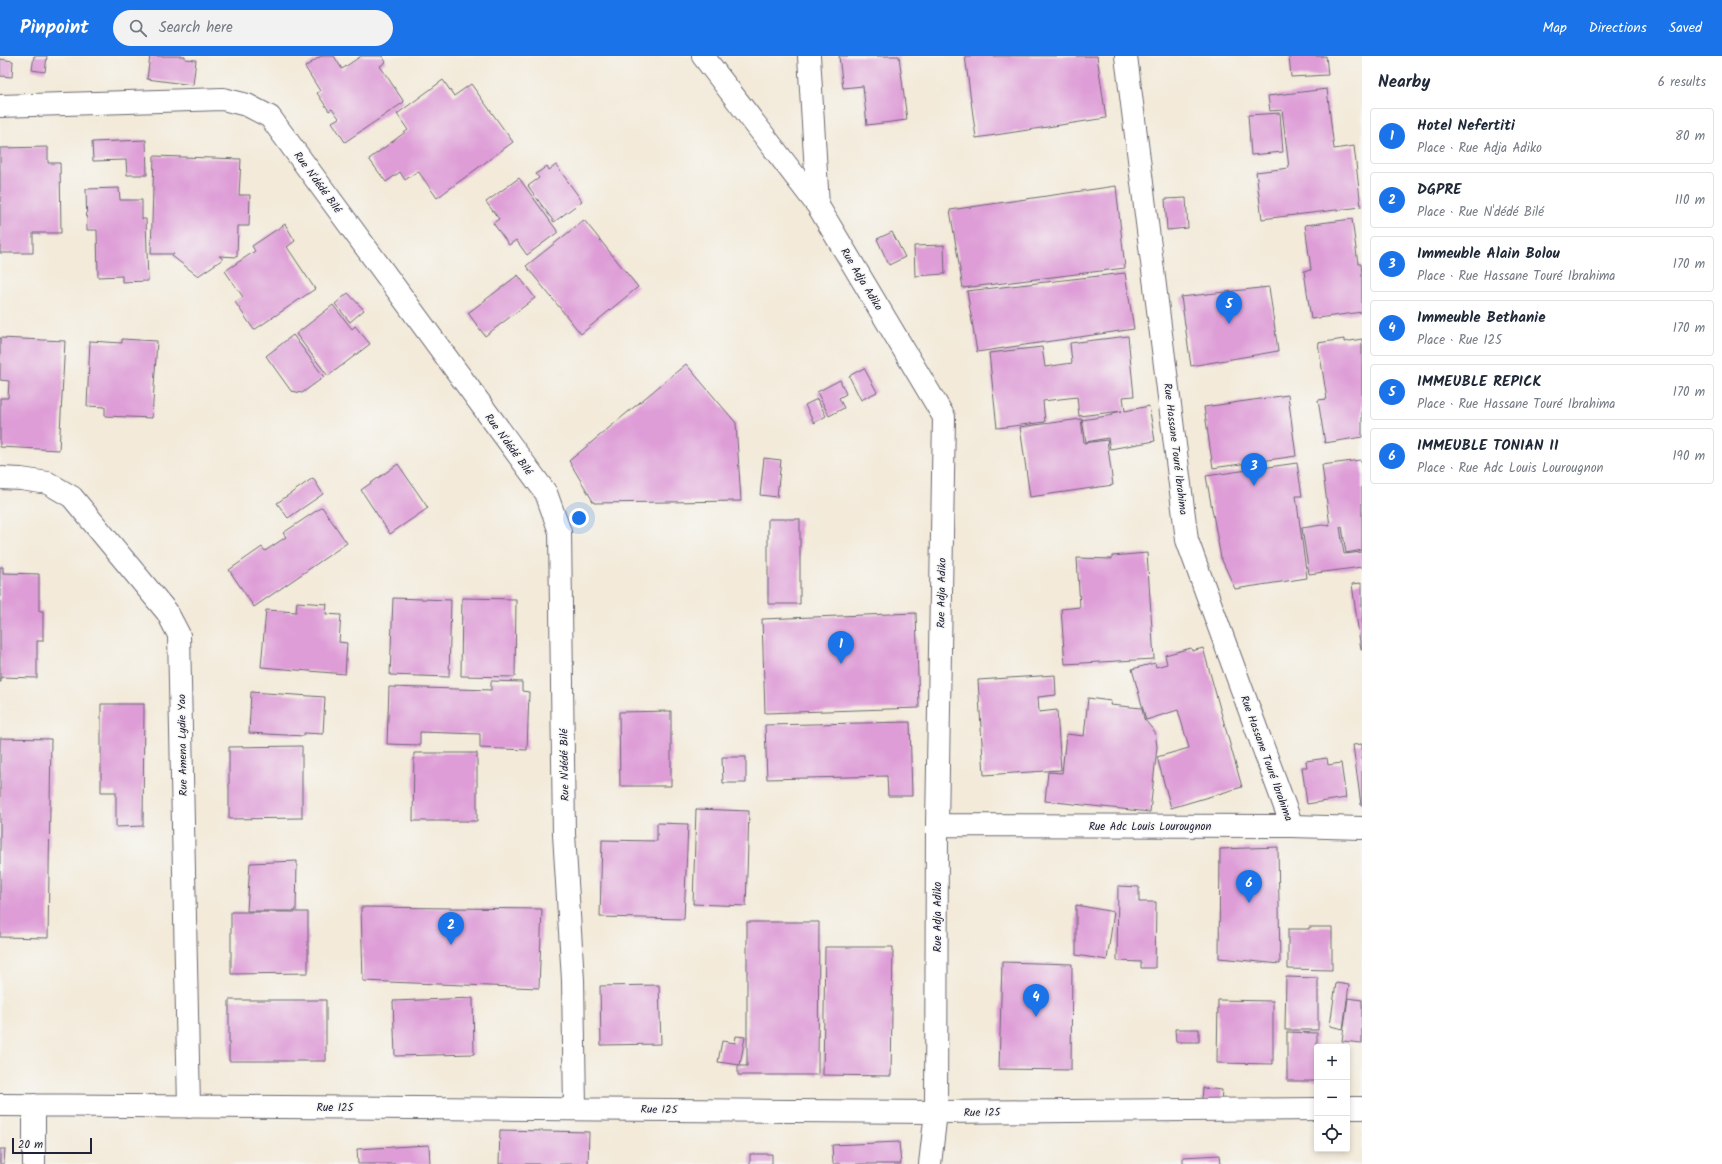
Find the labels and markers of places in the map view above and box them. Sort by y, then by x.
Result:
pin: 5 [1216,291,1242,324]
pin: 3 [1241,453,1267,486]
pin: 1 [828,631,854,664]
pin: 6 [1236,870,1262,903]
pin: 2 [438,912,464,945]
pin: 4 [1023,984,1049,1017]

